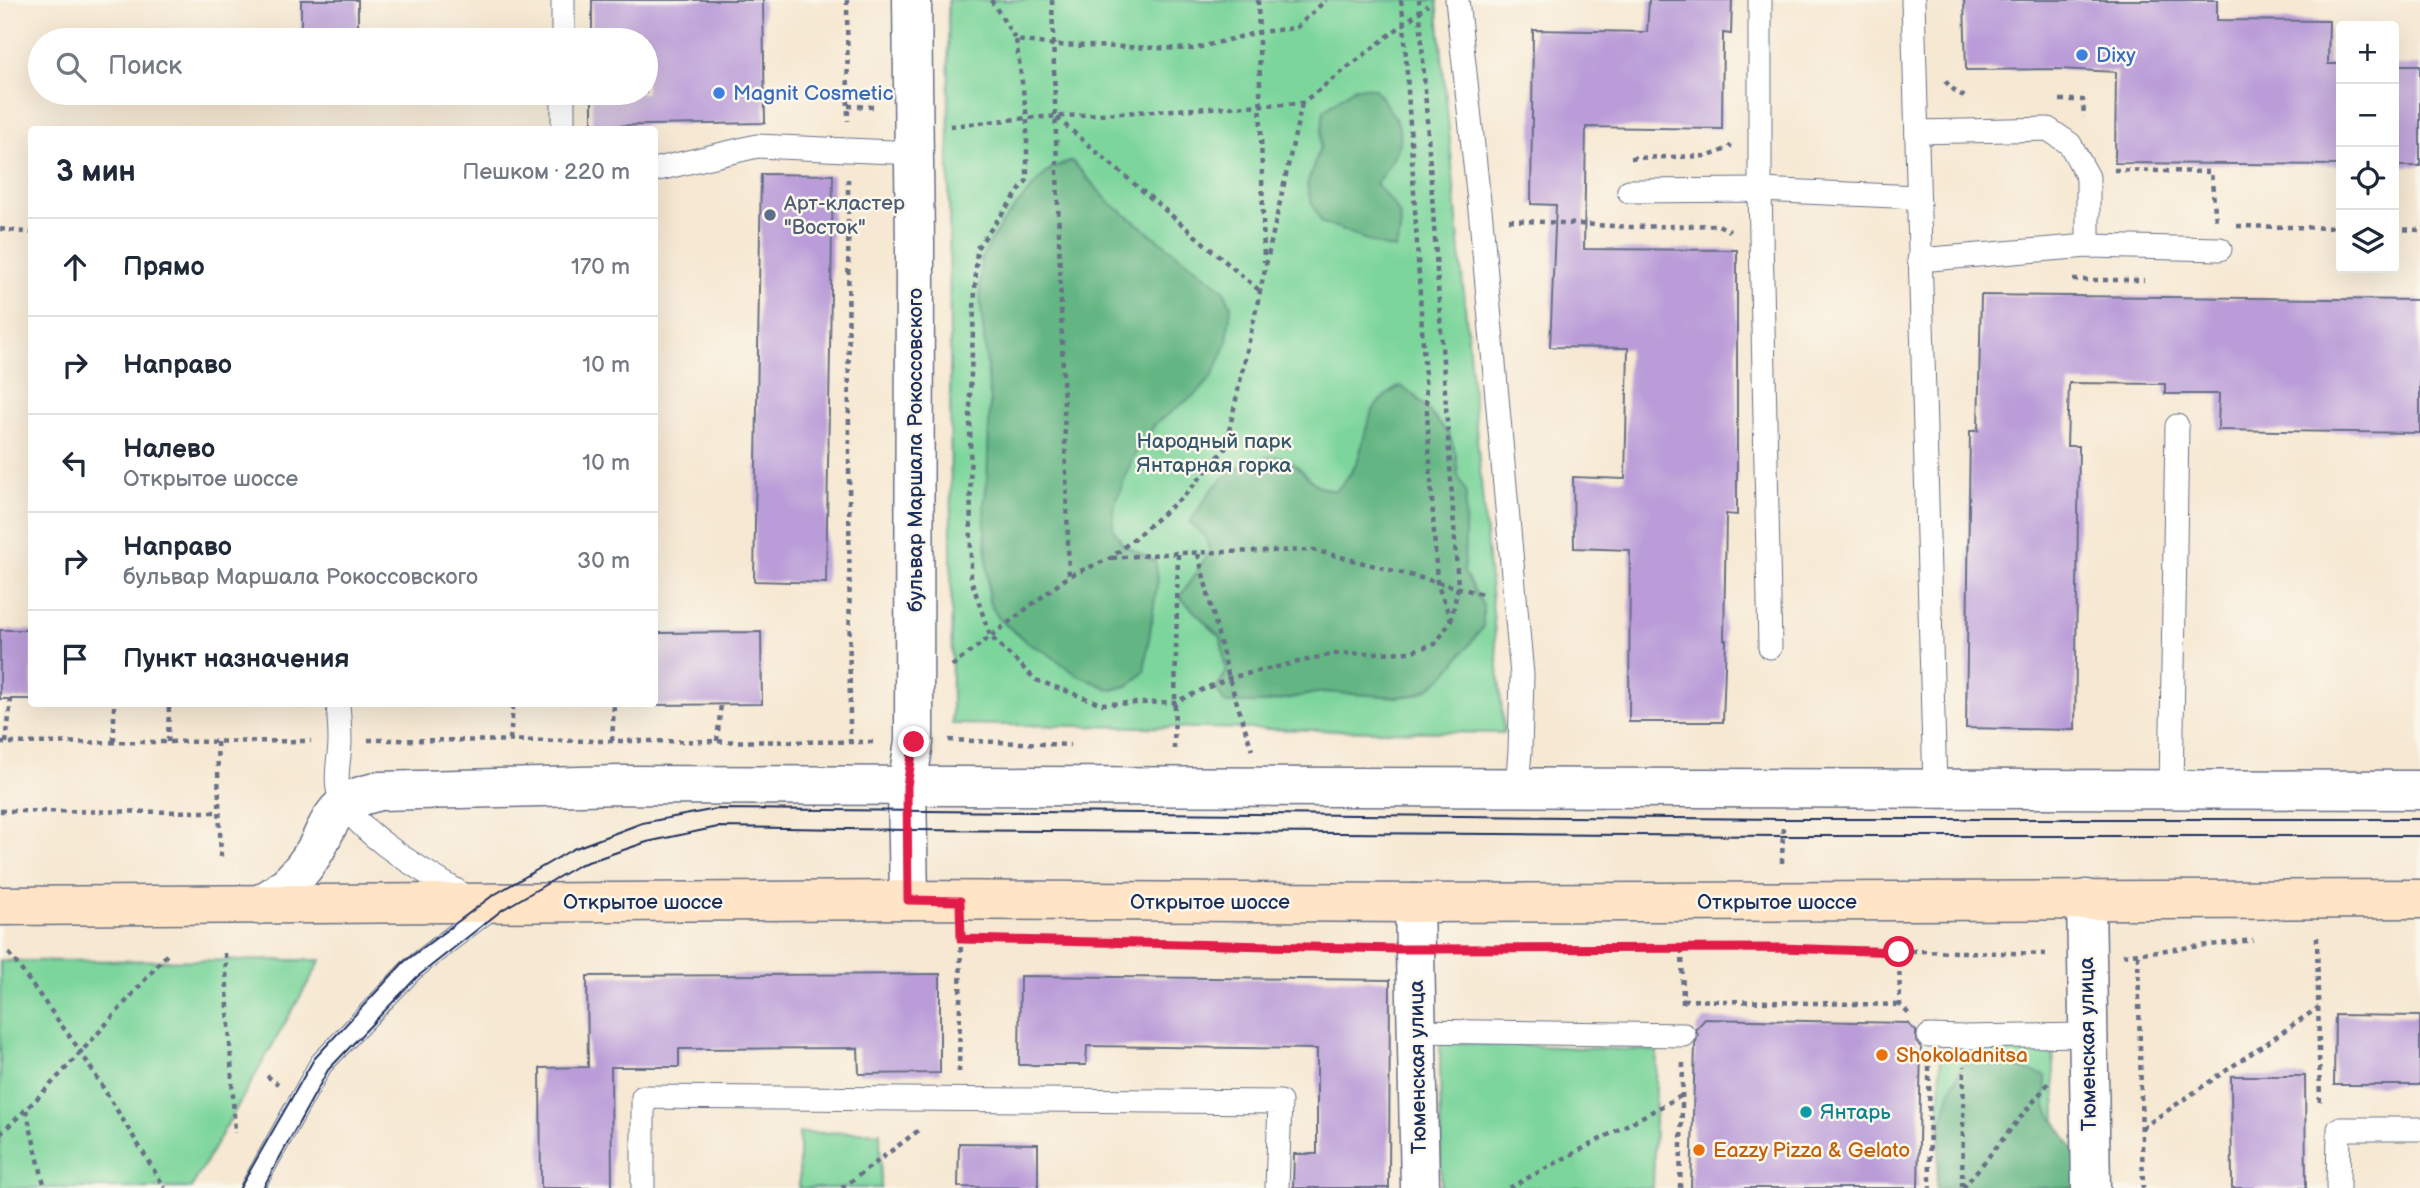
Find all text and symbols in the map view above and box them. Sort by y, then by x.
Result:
map controls [2336,21,2399,273]
button: + [2336,21,2399,84]
search box [28,28,658,105]
place label: Dixy [2096,43,2136,68]
marker: Dixy [2074,47,2090,63]
icon: search [52,48,90,86]
text: Поиск [108,51,182,82]
place label: Magnit Cosmetic [733,81,894,106]
button: − [2336,84,2399,147]
marker: Magnit Cosmetic [711,85,727,101]
button: locate [2336,147,2399,210]
text: 3 мин [56,154,136,190]
text: Пешком · 220 m [462,158,630,186]
place label: Арт-кластер "Восток" [783,191,905,240]
marker: Арт-кластер "Восток" [762,207,778,223]
button: layers [2336,210,2399,273]
icon: ahead [56,248,94,286]
text: Прямо [123,252,205,283]
text: 170 m [571,253,630,281]
street label: бульвар Маршала Рокоссовского [903,288,928,612]
icon: right [56,346,94,384]
text: Направо [123,350,232,381]
text: 10 m [582,351,630,379]
park label: Народный парк Янтарная горка [1136,429,1292,478]
text: Налево [123,434,215,465]
icon: left [56,444,94,482]
text: 10 m [582,449,630,477]
text: Открытое шоссе [123,465,298,493]
text: Направо [123,532,232,563]
icon: right [56,542,94,580]
text: 30 m [577,547,630,575]
text: бульвар Маршала Рокоссовского [123,563,478,591]
icon: arrive [56,640,94,678]
text: Пункт назначения [123,644,349,675]
route end [898,726,929,757]
street label: Открытое шоссе [563,890,723,915]
street label: Открытое шоссе [1130,890,1290,915]
street label: Открытое шоссе [1697,890,1857,915]
route start [1883,936,1914,967]
street label: Тюменская улица [2074,956,2102,1131]
street label: Тюменская улица [1404,979,1432,1154]
place label: Shokoladnitsa [1896,1043,2028,1068]
marker: Shokoladnitsa [1874,1047,1890,1063]
place label: Янтарь [1820,1100,1891,1125]
marker: Янтарь [1798,1104,1814,1120]
place label: Eazzy Pizza & Gelato [1713,1138,1910,1163]
marker: Eazzy Pizza & Gelato [1691,1142,1707,1158]

